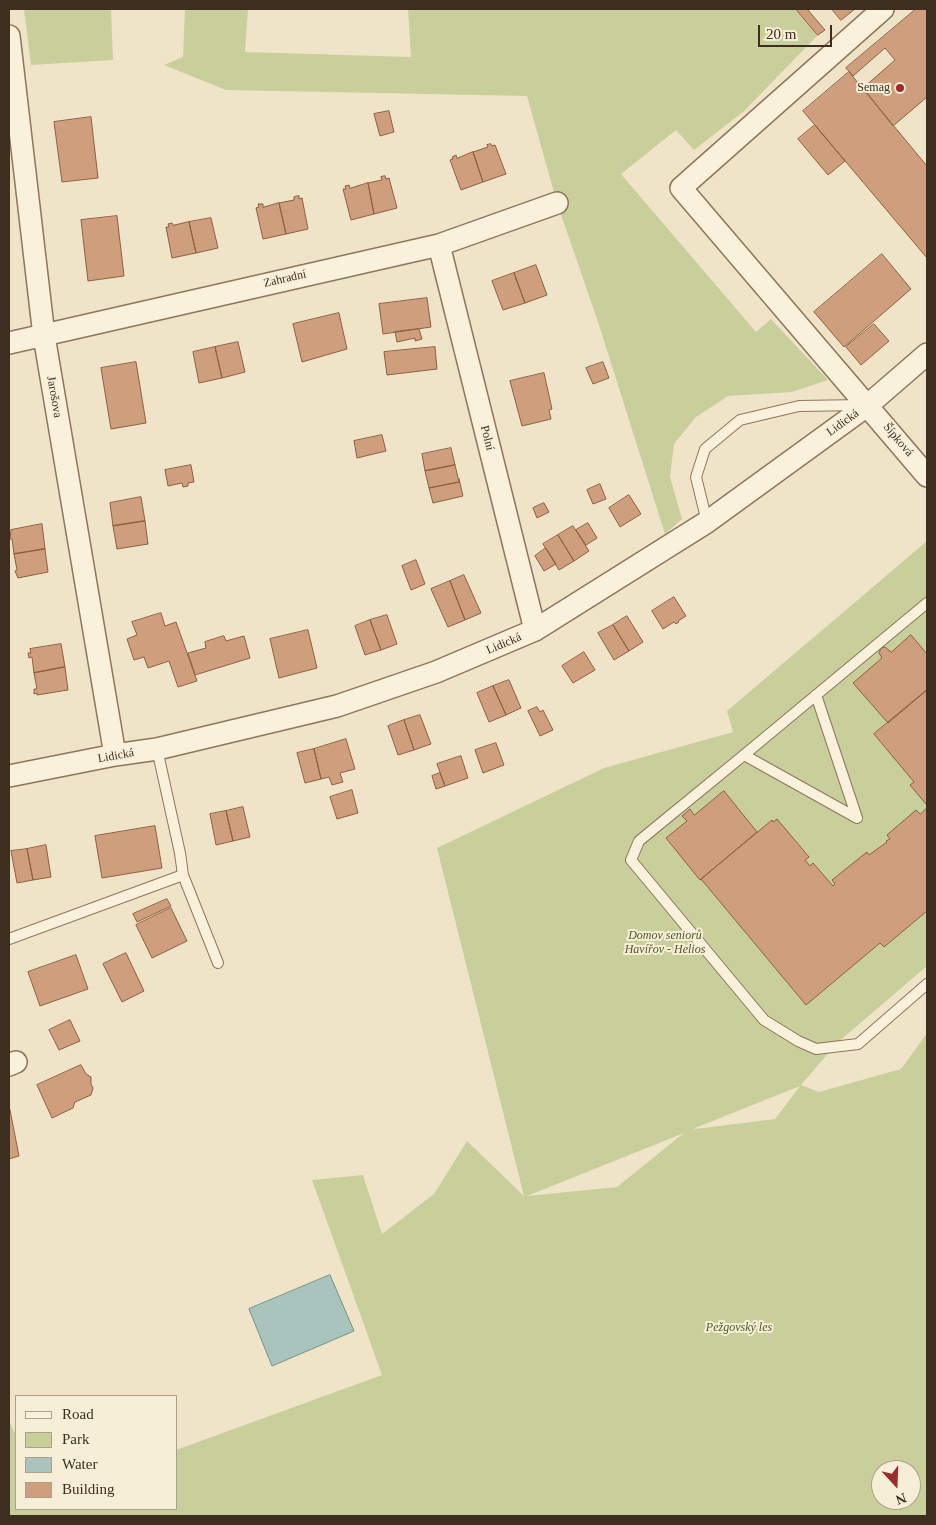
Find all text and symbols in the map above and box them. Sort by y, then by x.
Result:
scale bar [761,15,835,47]
text: 20 m [766,26,796,42]
place label: Semag [857,81,890,95]
marker: Semag [894,82,906,94]
street label: Zahradní [262,267,308,291]
street label: Jarošova [43,375,65,419]
street label: Lidická [824,406,862,440]
street label: Šípková [880,420,916,460]
street label: Polní [477,424,497,452]
street label: Lidická [484,630,524,658]
street label: Lidická [97,746,135,766]
park label: Domov seniorů Havířov - Helios [625,929,705,957]
park label: Pežgovský les [706,1321,772,1335]
legend [15,1395,178,1510]
text: Road [62,1406,94,1422]
text: Park [62,1431,90,1447]
text: Water [62,1456,97,1472]
north arrow [871,1460,921,1510]
text: Building [62,1481,115,1497]
text: N [894,1490,908,1507]

